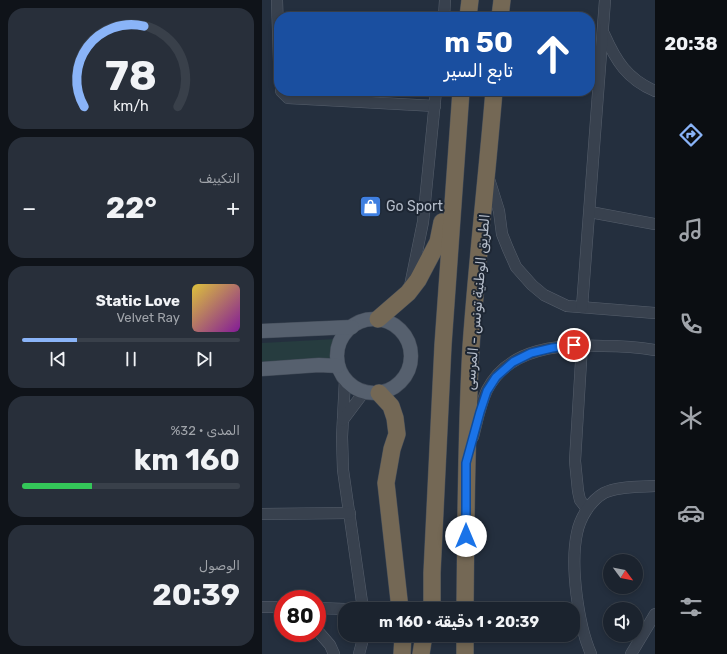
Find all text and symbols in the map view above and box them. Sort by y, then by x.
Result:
text: 50 m [444,26,513,59]
icon: ahead [527,28,579,80]
text: 20:38 [664,33,718,55]
text: 78 [105,50,157,99]
text: تابع السير [444,60,513,82]
text: km/h [113,97,149,114]
icon: directions [677,121,705,149]
text: التكييف [199,171,240,186]
text: 22° [106,190,157,226]
shop icon: Go Sport [357,193,383,219]
text: − [22,195,36,222]
text: + [226,195,240,222]
place label: Go Sport [386,198,443,215]
street label: الطريق الوطنية تونس - المرسى [461,213,494,391]
icon: music [677,216,705,244]
text: Static Love [96,292,180,310]
text: Velvet Ray [117,310,180,325]
icon: phone [677,310,705,338]
pin [557,328,591,362]
icon: arrive [563,334,585,356]
icon: previous [47,348,69,370]
icon: pause [120,348,142,370]
icon: next [193,348,215,370]
icon: climate [677,404,705,432]
text: المدى · 32% [170,423,240,438]
text: 160 km [134,442,240,478]
icon: car [677,499,705,527]
position arrow [445,515,487,557]
north arrow [603,554,643,594]
map controls [603,554,643,642]
text: الوصول [199,558,240,573]
text: 20:39 [152,577,240,613]
speed limit sign: 80 [274,590,326,642]
icon: filters [677,593,705,621]
button: sound [603,602,643,642]
text: 20:39 · 1 دقيقة · 160 m [379,613,539,631]

